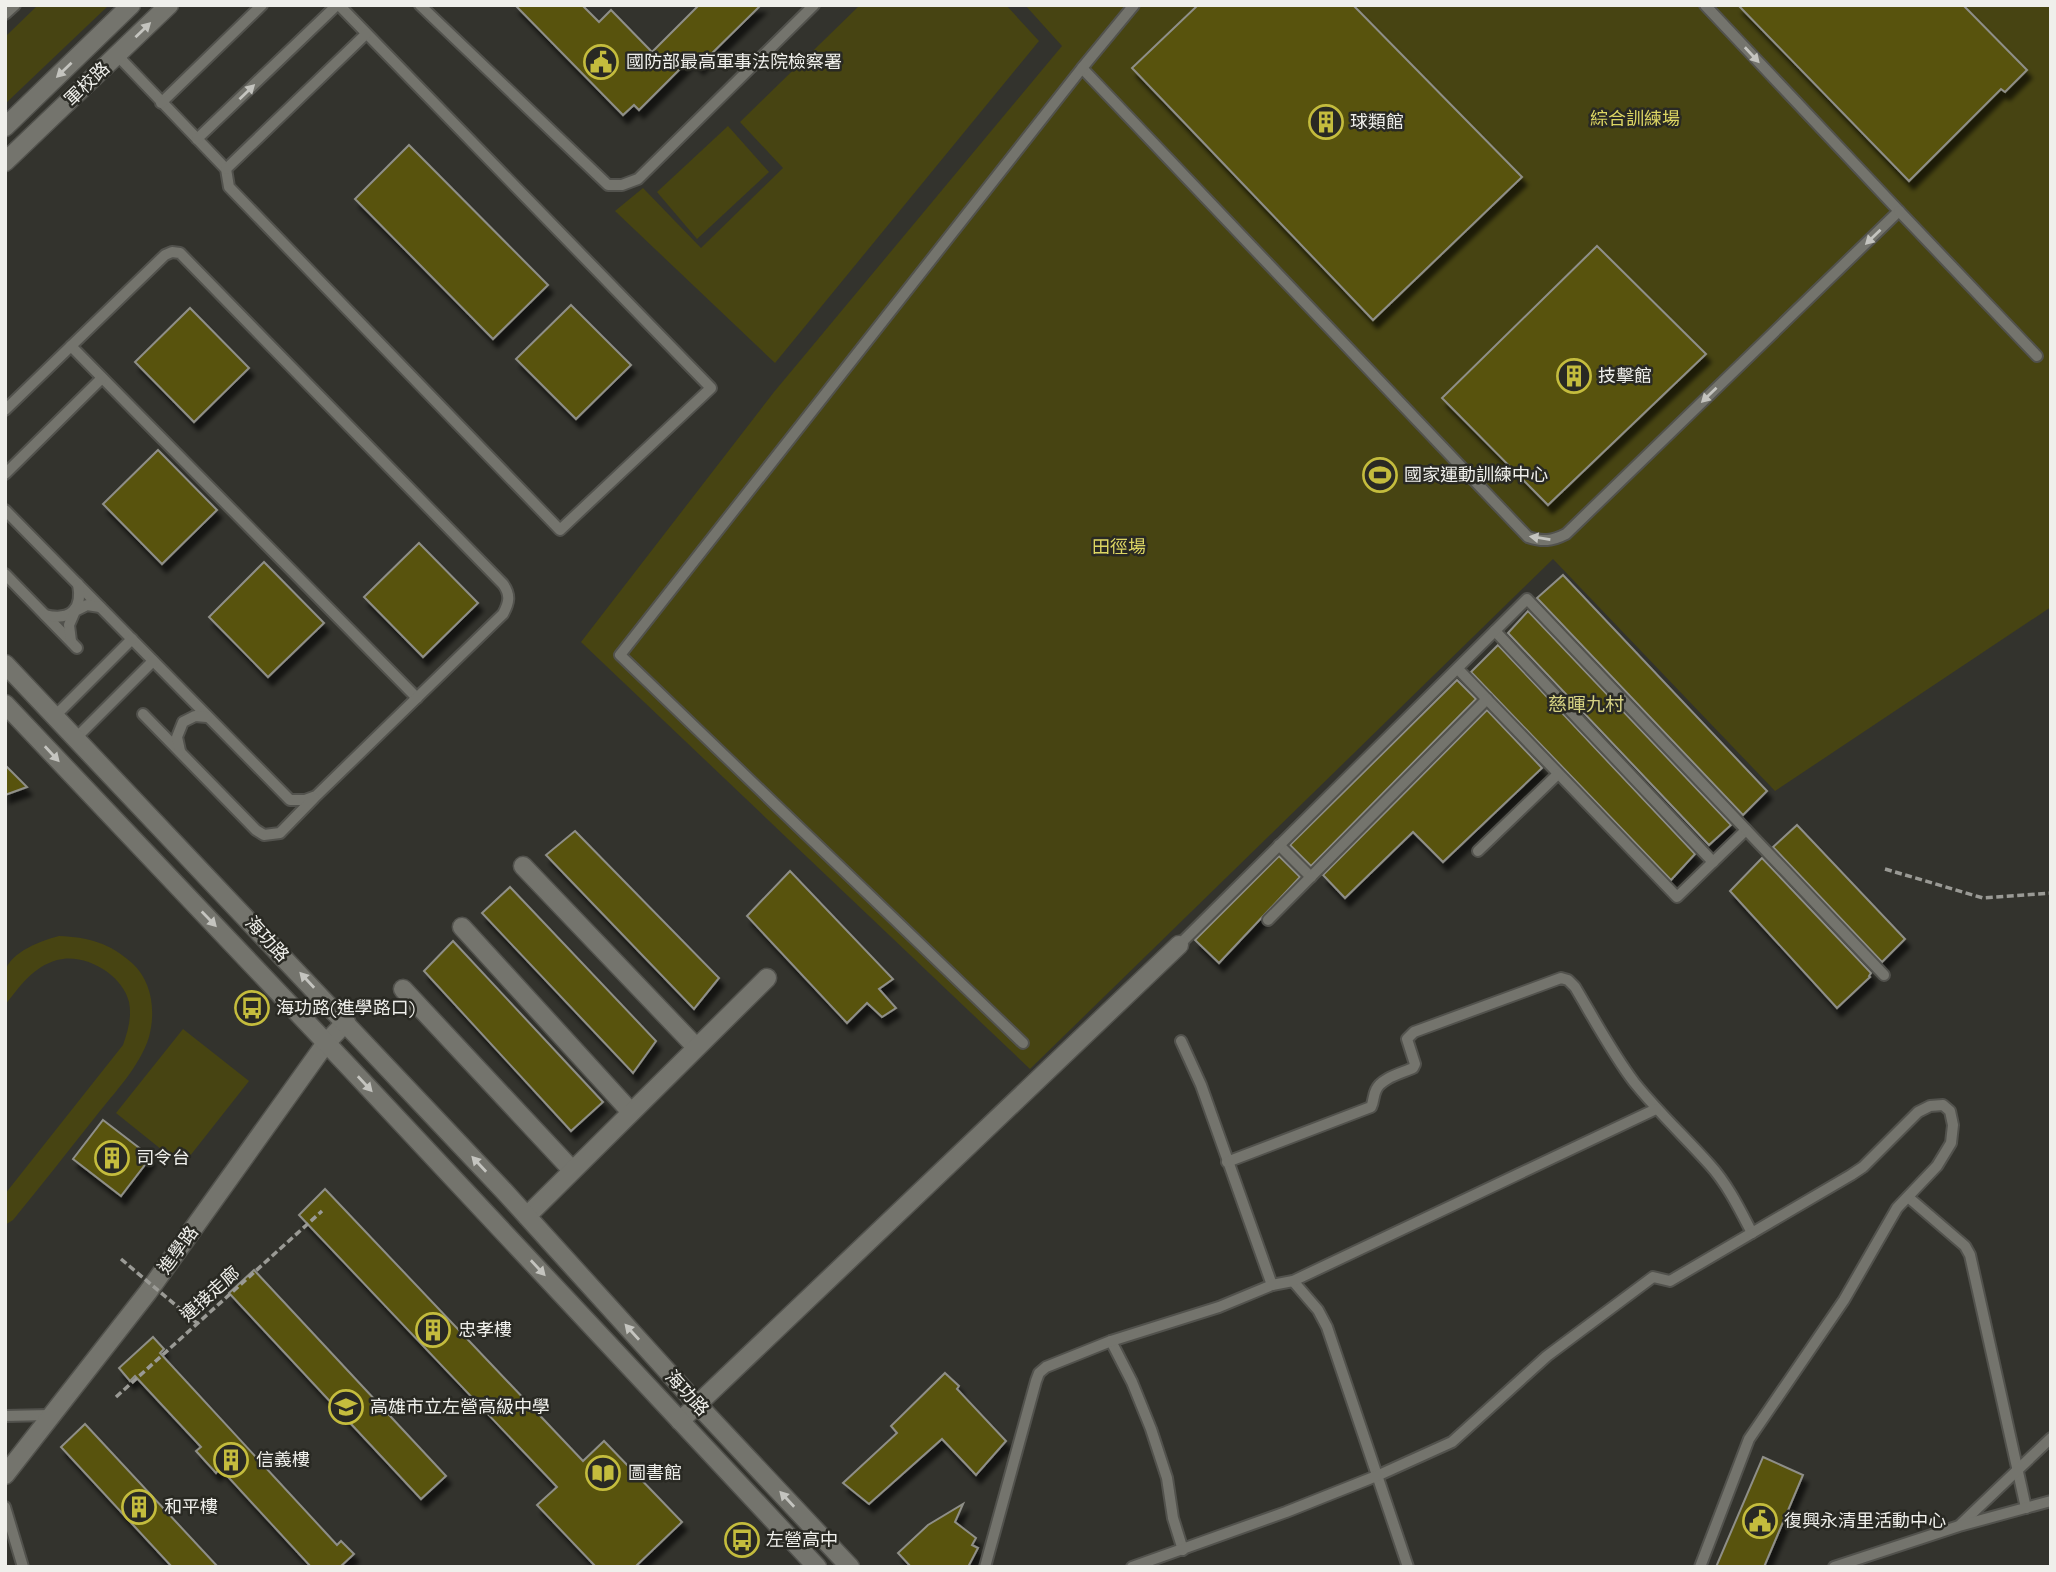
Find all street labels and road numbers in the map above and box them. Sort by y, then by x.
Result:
street label: 軍校路 [59,57,114,111]
street label: 海功路 [241,911,294,966]
street label: 進學路 [152,1221,203,1278]
street label: 連接走廊 [175,1261,244,1326]
street label: 海功路 [661,1365,714,1420]

